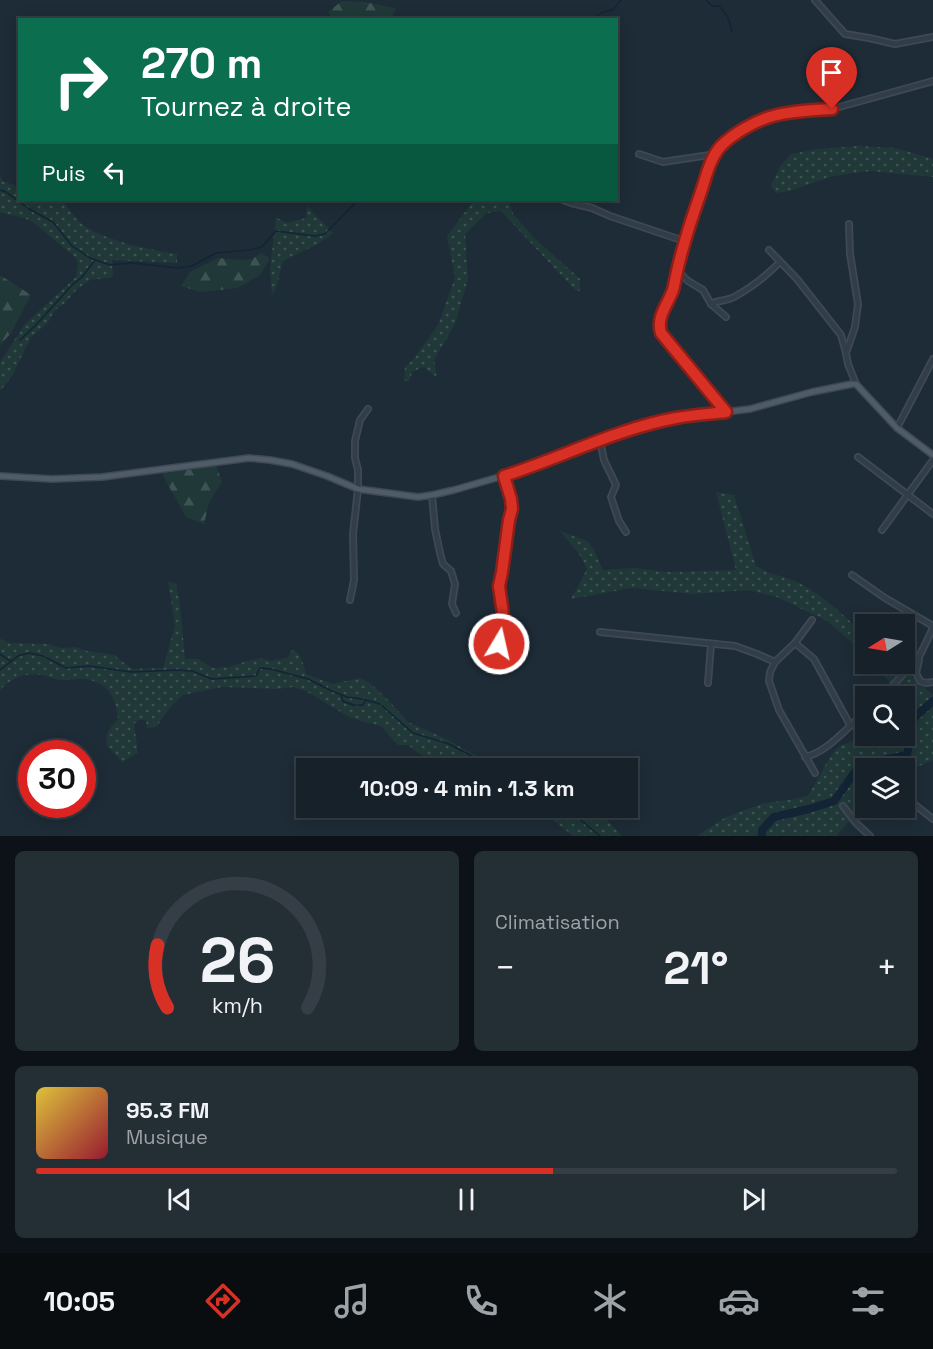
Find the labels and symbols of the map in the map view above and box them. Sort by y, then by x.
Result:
pin [806,47,857,109]
position arrow [467,612,531,676]
north arrow [855,614,915,674]
speed limit sign: 30 [18,740,96,818]

